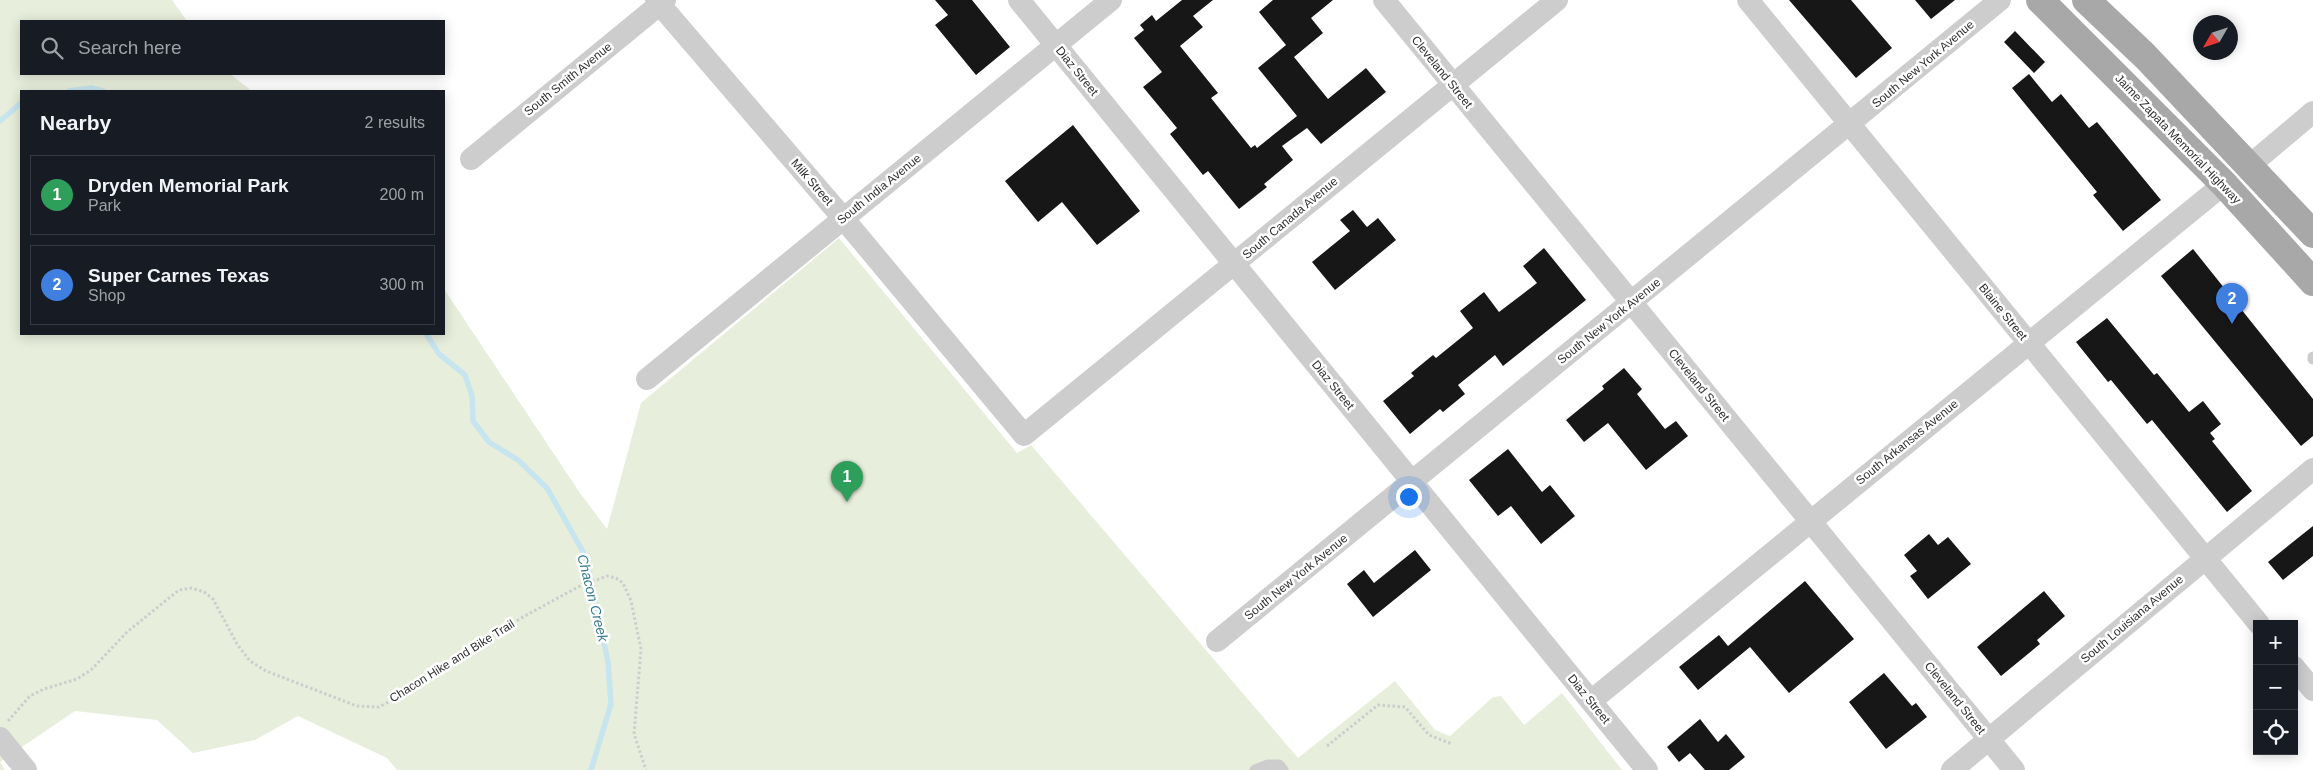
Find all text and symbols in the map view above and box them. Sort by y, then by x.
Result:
north arrow [2193,15,2238,60]
street label: South New York Avenue [1869,17,1977,111]
search box [20,20,445,75]
street label: Cleveland Street [1409,33,1476,111]
icon: search [38,34,66,62]
text: Search here [78,37,182,58]
street label: South Smith Avenue [521,39,615,119]
street label: Diaz Street [1053,44,1102,99]
street label: Jaime Zapata Memorial Highway [2112,71,2244,207]
text: Nearby [40,111,111,134]
text: 2 results [365,114,425,131]
street label: South India Avenue [834,151,924,227]
street label: Milk Street [788,156,836,208]
street label: South Canada Avenue [1240,174,1341,262]
text: Dryden Memorial Park [88,175,289,196]
text: 1 [53,186,61,203]
text: 200 m [380,186,424,203]
text: Park [88,197,121,214]
text: Super Carnes Texas [88,265,269,286]
street label: South New York Avenue [1555,275,1664,367]
text: 2 [53,276,61,293]
text: 300 m [380,276,424,293]
street label: Blaine Street [1976,281,2030,344]
pin: 2 [2216,283,2248,324]
text: Shop [88,287,125,304]
street label: Cleveland Street [1666,346,1733,424]
street label: Diaz Street [1309,358,1358,413]
street label: South Arkansas Avenue [1853,396,1961,487]
pin: 1 [831,461,863,502]
your location [1396,484,1422,510]
street label: South New York Avenue [1242,531,1351,623]
water label: Chacon Creek [574,553,612,644]
street label: South Louisiana Avenue [2078,572,2186,666]
street label: Chacon Hike and Bike Trail [387,617,517,705]
map controls [2253,620,2298,755]
button: + [2253,620,2298,665]
street label: Cleveland Street [1922,659,1989,737]
button: − [2253,665,2298,710]
street label: Diaz Street [1565,672,1614,727]
button: locate [2253,710,2298,755]

